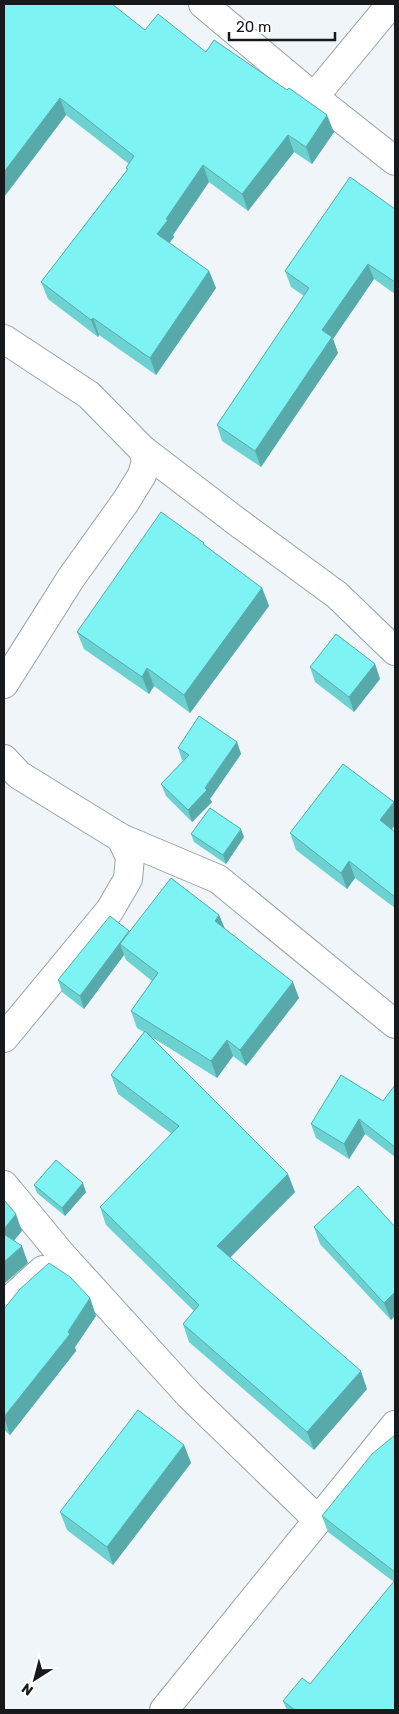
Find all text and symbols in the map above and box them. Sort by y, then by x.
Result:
scale bar [229,10,335,42]
text: 20 m [236,18,271,36]
north arrow [10,1654,60,1704]
text: N [19,1679,37,1699]

